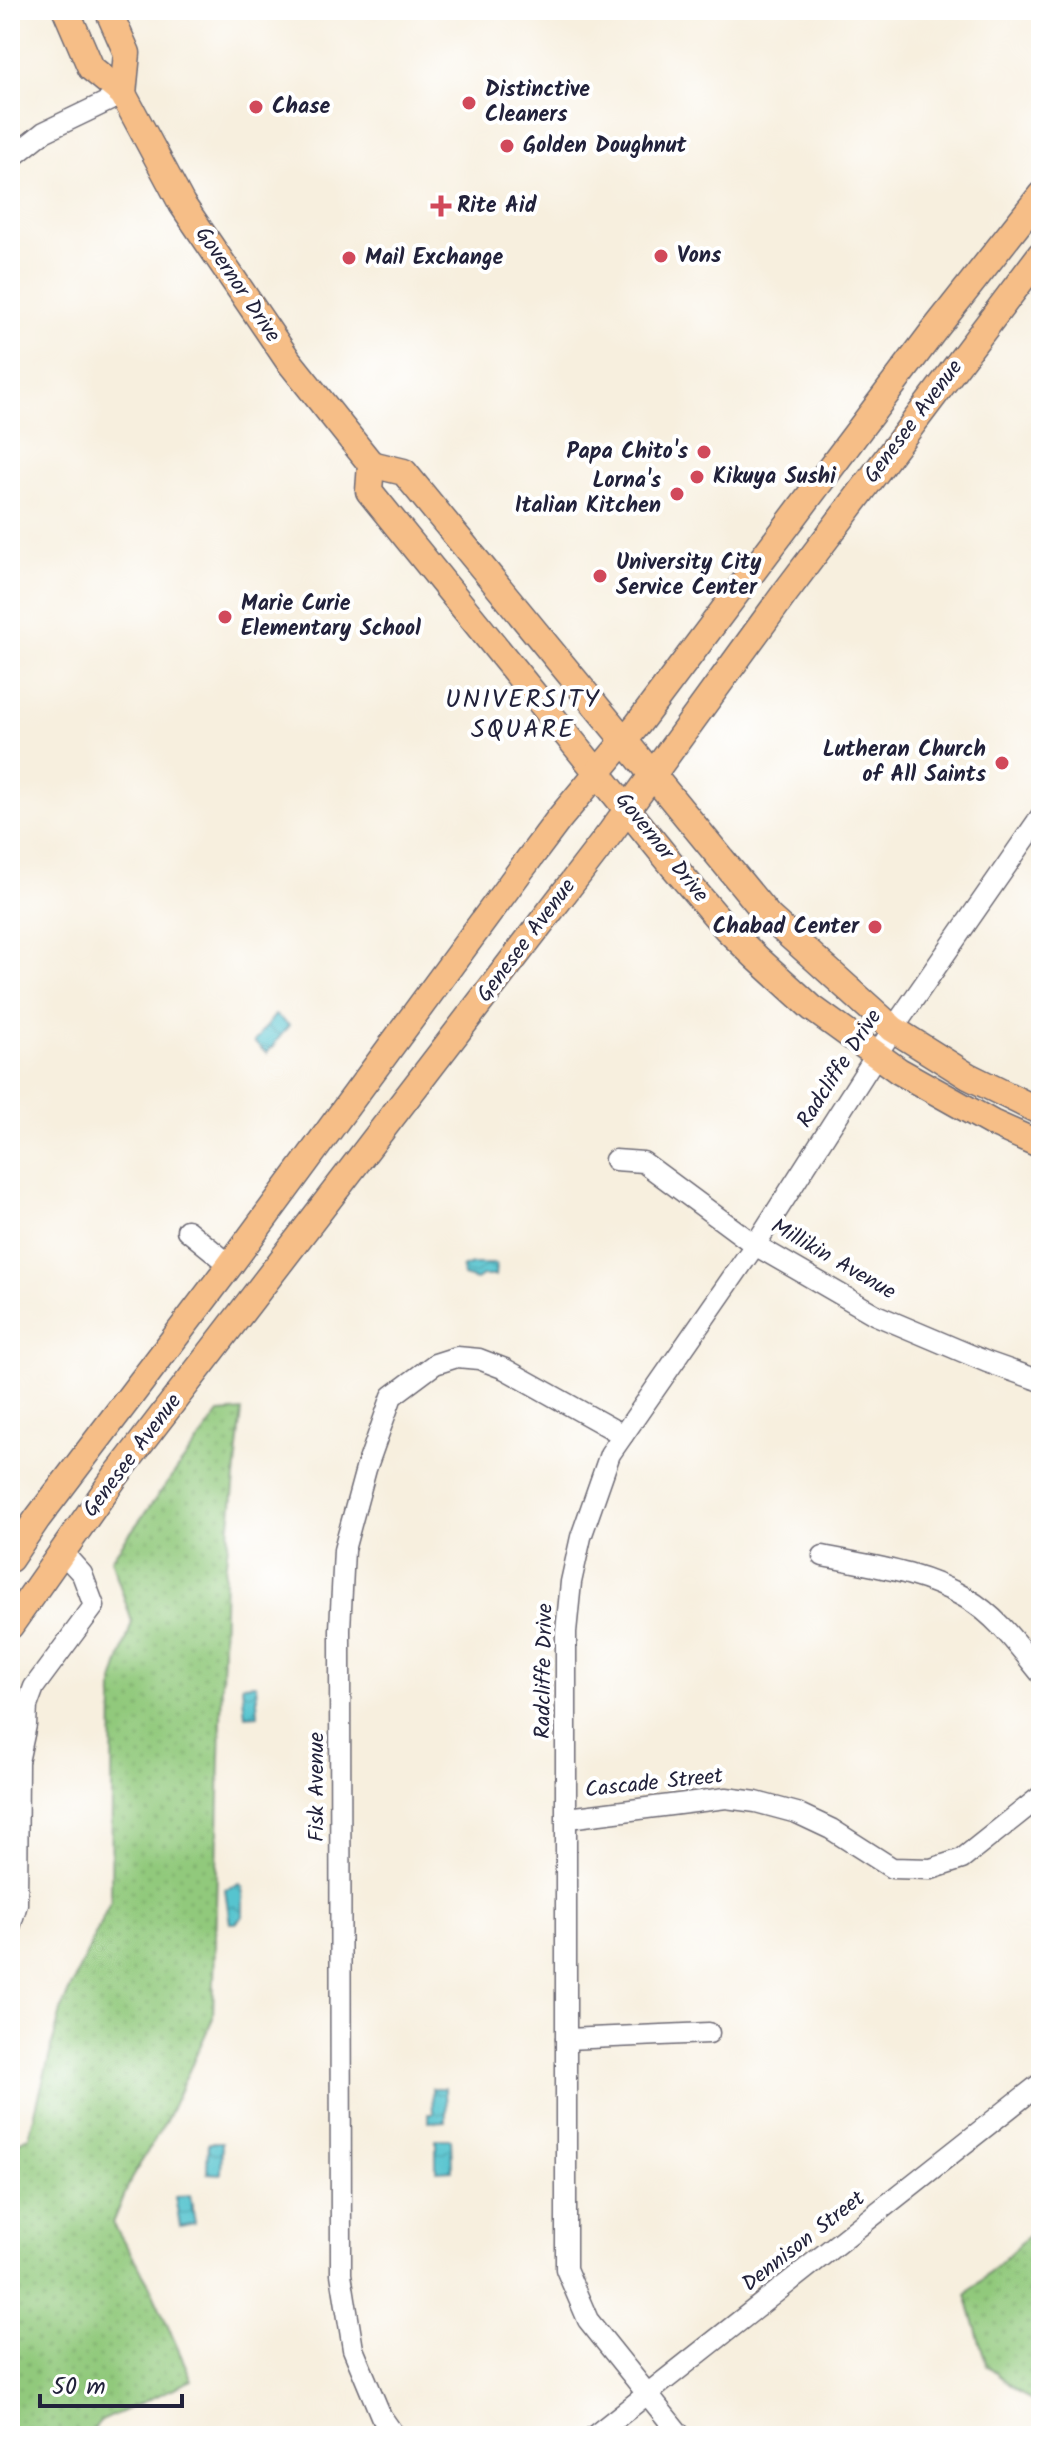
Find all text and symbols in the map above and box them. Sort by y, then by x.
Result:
place label: Distinctive Cleaners [485,73,590,133]
place label: Chase [272,90,330,125]
marker: Distinctive Cleaners [460,94,478,112]
marker: Chase [247,98,265,116]
place label: Golden Doughnut [523,129,687,164]
marker: Golden Doughnut [498,137,516,155]
place label: Rite Aid [457,189,538,224]
marker: Rite Aid [432,197,450,215]
street label: Governor Drive [185,220,289,350]
place label: Vons [677,239,722,274]
place label: Mail Exchange [365,241,504,276]
marker: Vons [652,247,670,265]
marker: Mail Exchange [340,249,358,267]
street label: Genesee Avenue [856,352,972,492]
place label: Papa Chito's [566,435,689,470]
marker: Papa Chito's [695,443,713,461]
place label: Kikuya Sushi [713,460,837,495]
place label: Lorna's Italian Kitchen [515,464,662,524]
marker: Kikuya Sushi [688,468,706,486]
marker: Lorna's Italian Kitchen [668,485,686,503]
place label: University City Service Center [616,546,762,606]
marker: University City Service Center [591,567,609,585]
place label: Marie Curie Elementary School [241,587,421,647]
marker: Marie Curie Elementary School [216,608,234,626]
district label: UNIVERSITY SQUARE [445,679,601,751]
place label: Lutheran Church of All Saints [823,733,987,793]
marker: Lutheran Church of All Saints [993,754,1011,772]
street label: Governor Drive [605,785,717,911]
street label: Genesee Avenue [469,871,585,1011]
place label: Chabad Center [713,910,860,945]
marker: Chabad Center [866,918,884,936]
street label: Radcliffe Drive [788,1002,892,1135]
street label: Millikin Avenue [764,1210,902,1310]
street label: Genesee Avenue [75,1386,191,1526]
street label: Radcliffe Drive [526,1603,564,1739]
street label: Fisk Avenue [300,1732,335,1842]
street label: Cascade Street [583,1759,725,1809]
street label: Dennison Street [735,2182,874,2301]
scale bar [40,2358,182,2408]
text: 50 m [52,2368,106,2407]

